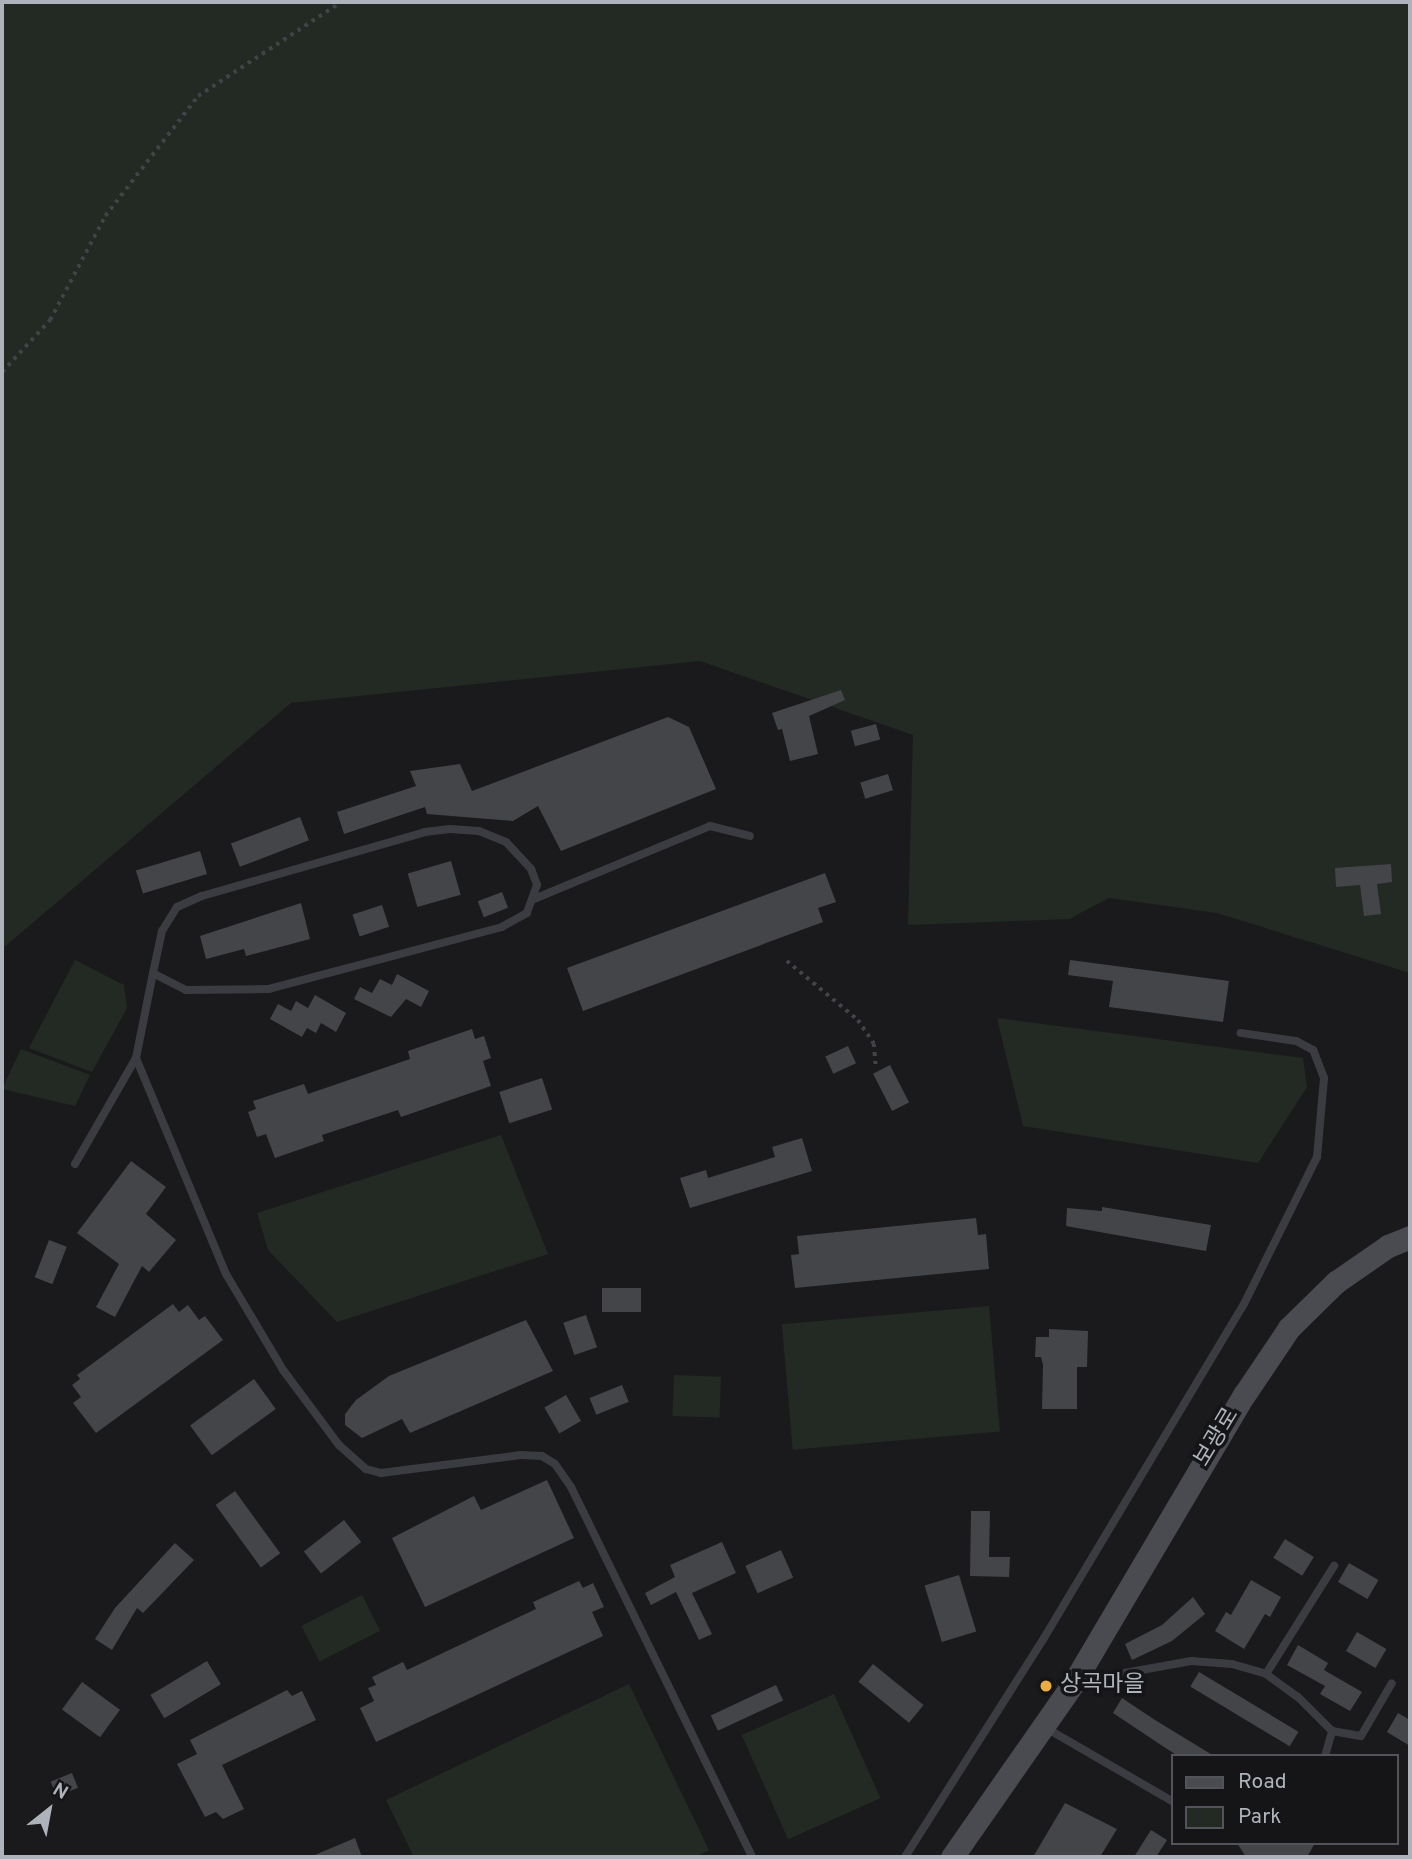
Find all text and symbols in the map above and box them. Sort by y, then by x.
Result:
street label: 보광로 [1190,1404,1246,1472]
place label: 상곡마을 [1060,1672,1145,1700]
marker: 상곡마을 [1038,1678,1054,1694]
legend [1170,1754,1398,1845]
text: Road [1238,1769,1287,1796]
north arrow [14,1775,84,1845]
text: N [48,1778,72,1806]
text: Park [1238,1804,1281,1831]

